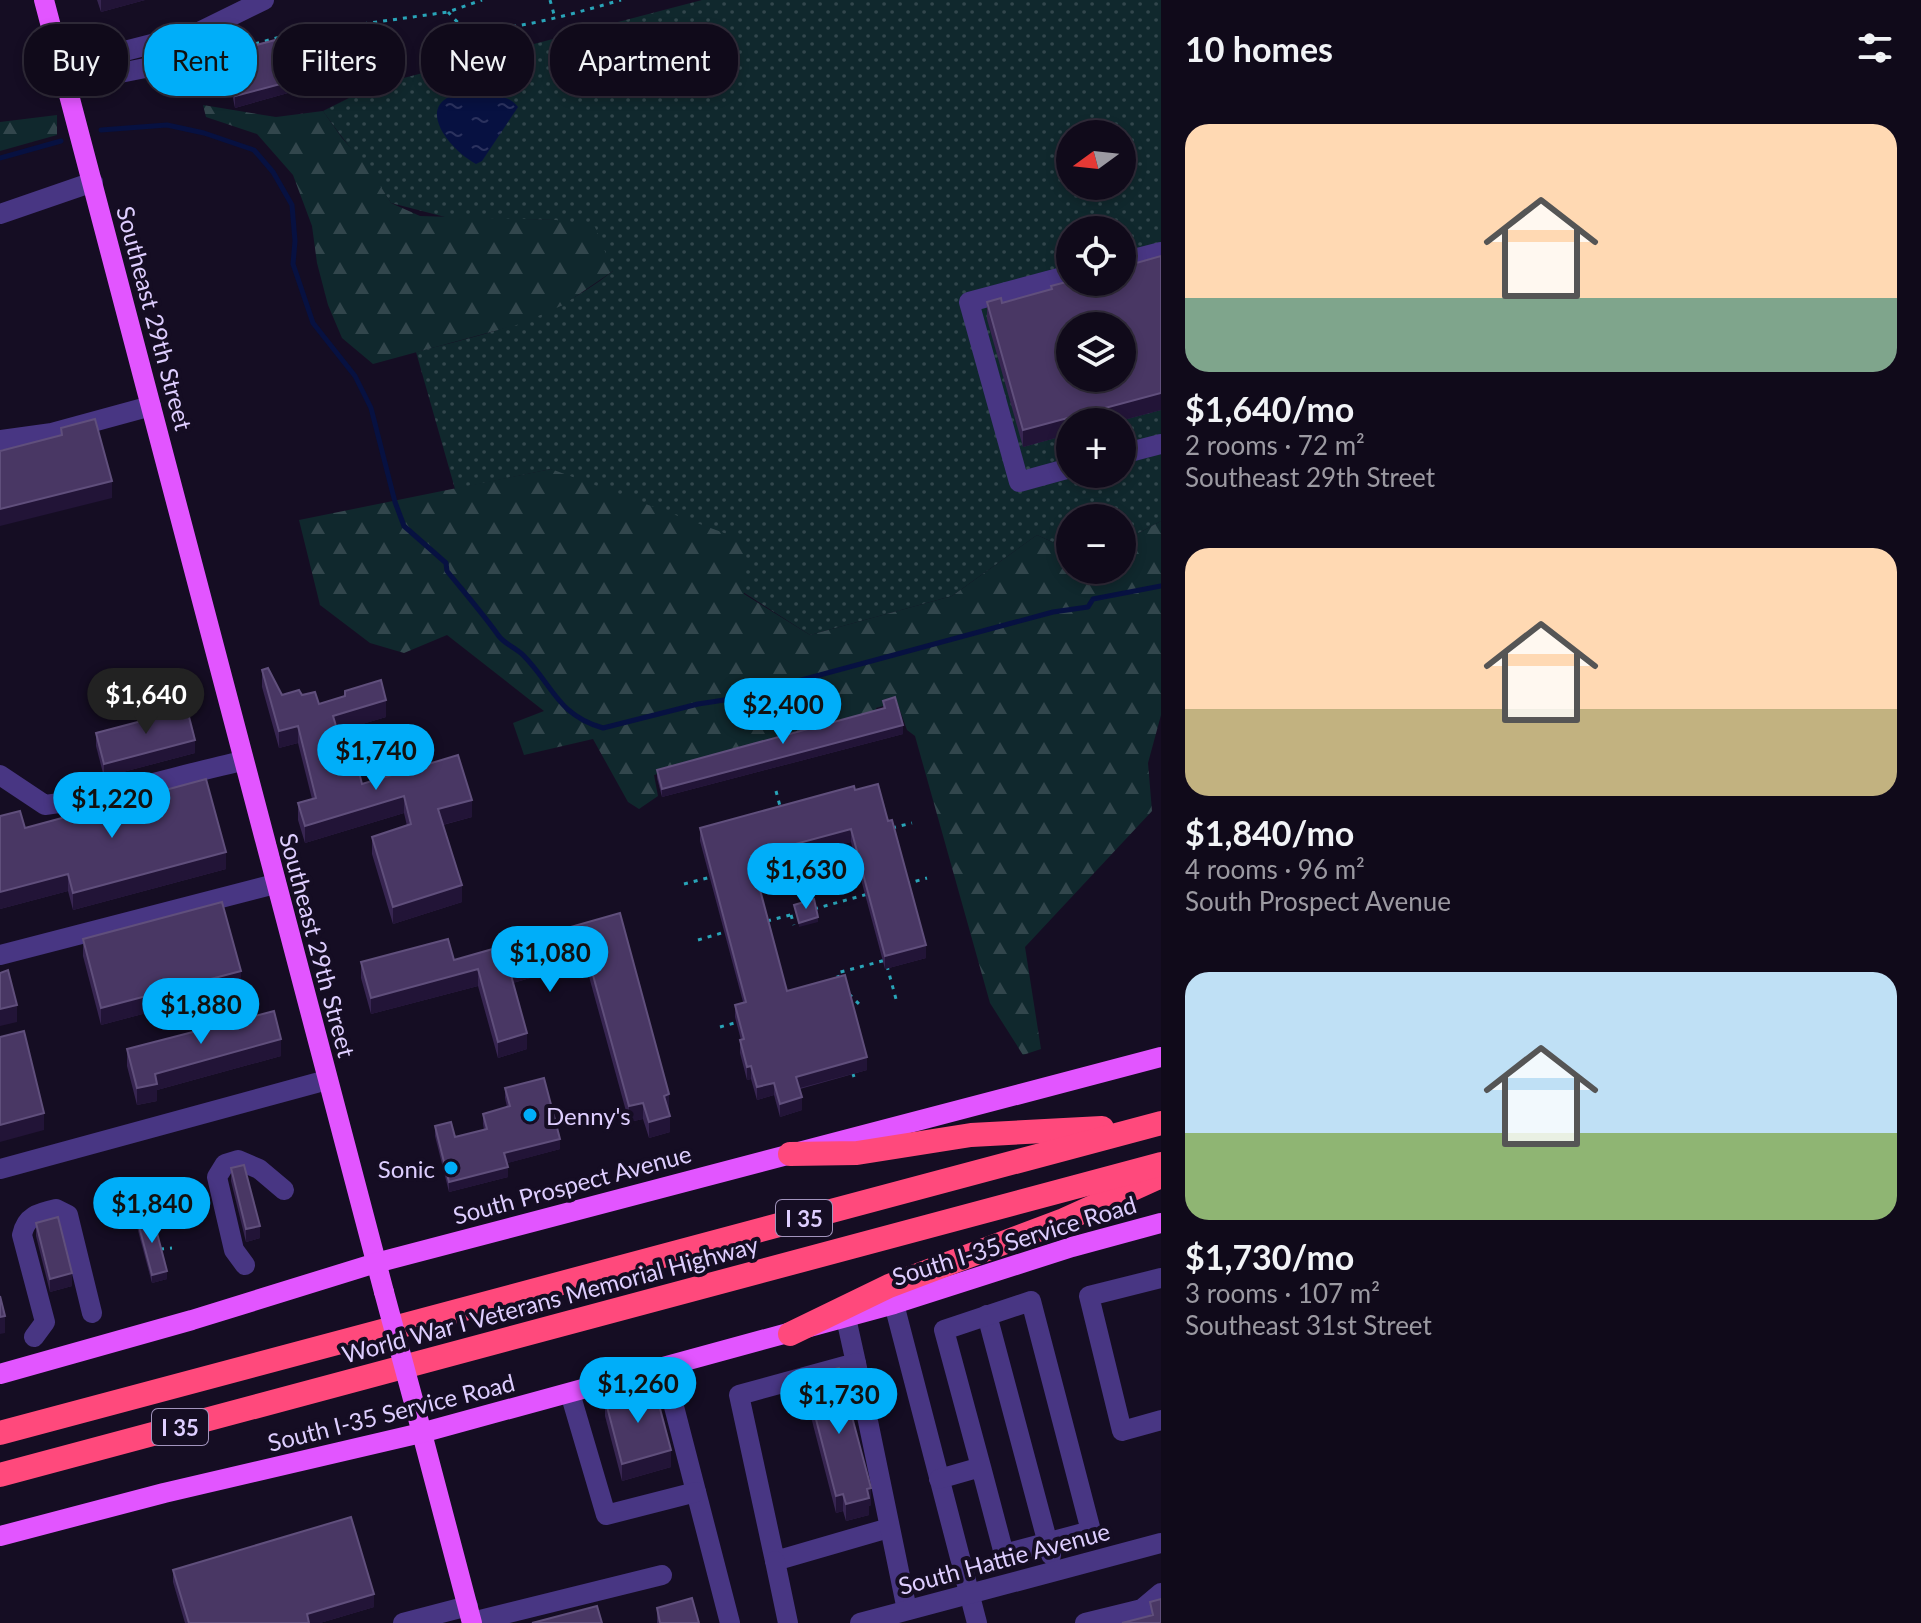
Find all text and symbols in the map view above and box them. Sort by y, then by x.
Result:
chip: Buy [24,24,128,96]
chip: Rent [144,24,257,96]
chip: Filters [273,24,405,96]
chip: New [421,24,534,96]
chip: Apartment [550,24,738,96]
icon: filters [1853,26,1897,70]
text: 10 homes [1185,28,1333,69]
north arrow [1056,120,1136,200]
map controls [1056,120,1136,584]
icon: home [1469,176,1613,320]
street label: Southeast 29th Street [111,203,199,434]
button: locate [1056,216,1136,296]
button: layers [1056,312,1136,392]
text: $1,640/mo [1185,388,1354,429]
button: + [1056,408,1136,488]
text: 2 rooms · 72 m² [1185,429,1365,461]
text: Southeast 29th Street [1185,461,1435,493]
button: − [1056,504,1136,584]
icon: home [1469,600,1613,744]
pin: $1,640 [81,668,211,736]
text: $1,640 [105,678,187,710]
pin: $2,400 [718,678,848,746]
text: $2,400 [742,688,824,720]
pin: $1,740 [311,724,441,792]
text: $1,740 [335,734,417,766]
pin: $1,220 [47,772,177,840]
text: $1,220 [71,782,153,814]
text: $1,840/mo [1185,812,1354,853]
street label: Southeast 29th Street [274,830,362,1061]
pin: $1,630 [741,843,871,911]
text: $1,630 [765,853,847,885]
text: 4 rooms · 96 m² [1185,853,1365,885]
text: South Prospect Avenue [1185,885,1451,917]
pin: $1,080 [485,926,615,994]
text: $1,080 [509,936,591,968]
pin: $1,880 [136,978,266,1046]
text: $1,880 [160,988,242,1020]
icon: home [1469,1024,1613,1168]
place label: Denny's [546,1101,631,1130]
marker: Denny's [521,1106,539,1124]
street label: South Prospect Avenue [450,1138,694,1230]
place label: Sonic [378,1154,435,1183]
marker: Sonic [442,1159,460,1177]
pin: $1,840 [87,1177,217,1245]
text: $1,840 [111,1187,193,1219]
street label: South I-35 Service Road [889,1189,1139,1291]
road number: I 35 [776,1200,832,1236]
street label: World War I Veterans Memorial Highway [339,1229,762,1369]
text: $1,730/mo [1185,1236,1354,1277]
text: 3 rooms · 107 m² [1185,1277,1380,1309]
text: Southeast 31st Street [1185,1309,1432,1341]
pin: $1,260 [573,1357,703,1425]
street label: South I-35 Service Road [265,1367,517,1457]
text: $1,260 [597,1367,679,1399]
pin: $1,730 [774,1368,904,1436]
text: $1,730 [798,1378,880,1410]
road number: I 35 [152,1409,208,1445]
street label: South Hattie Avenue [895,1516,1113,1600]

